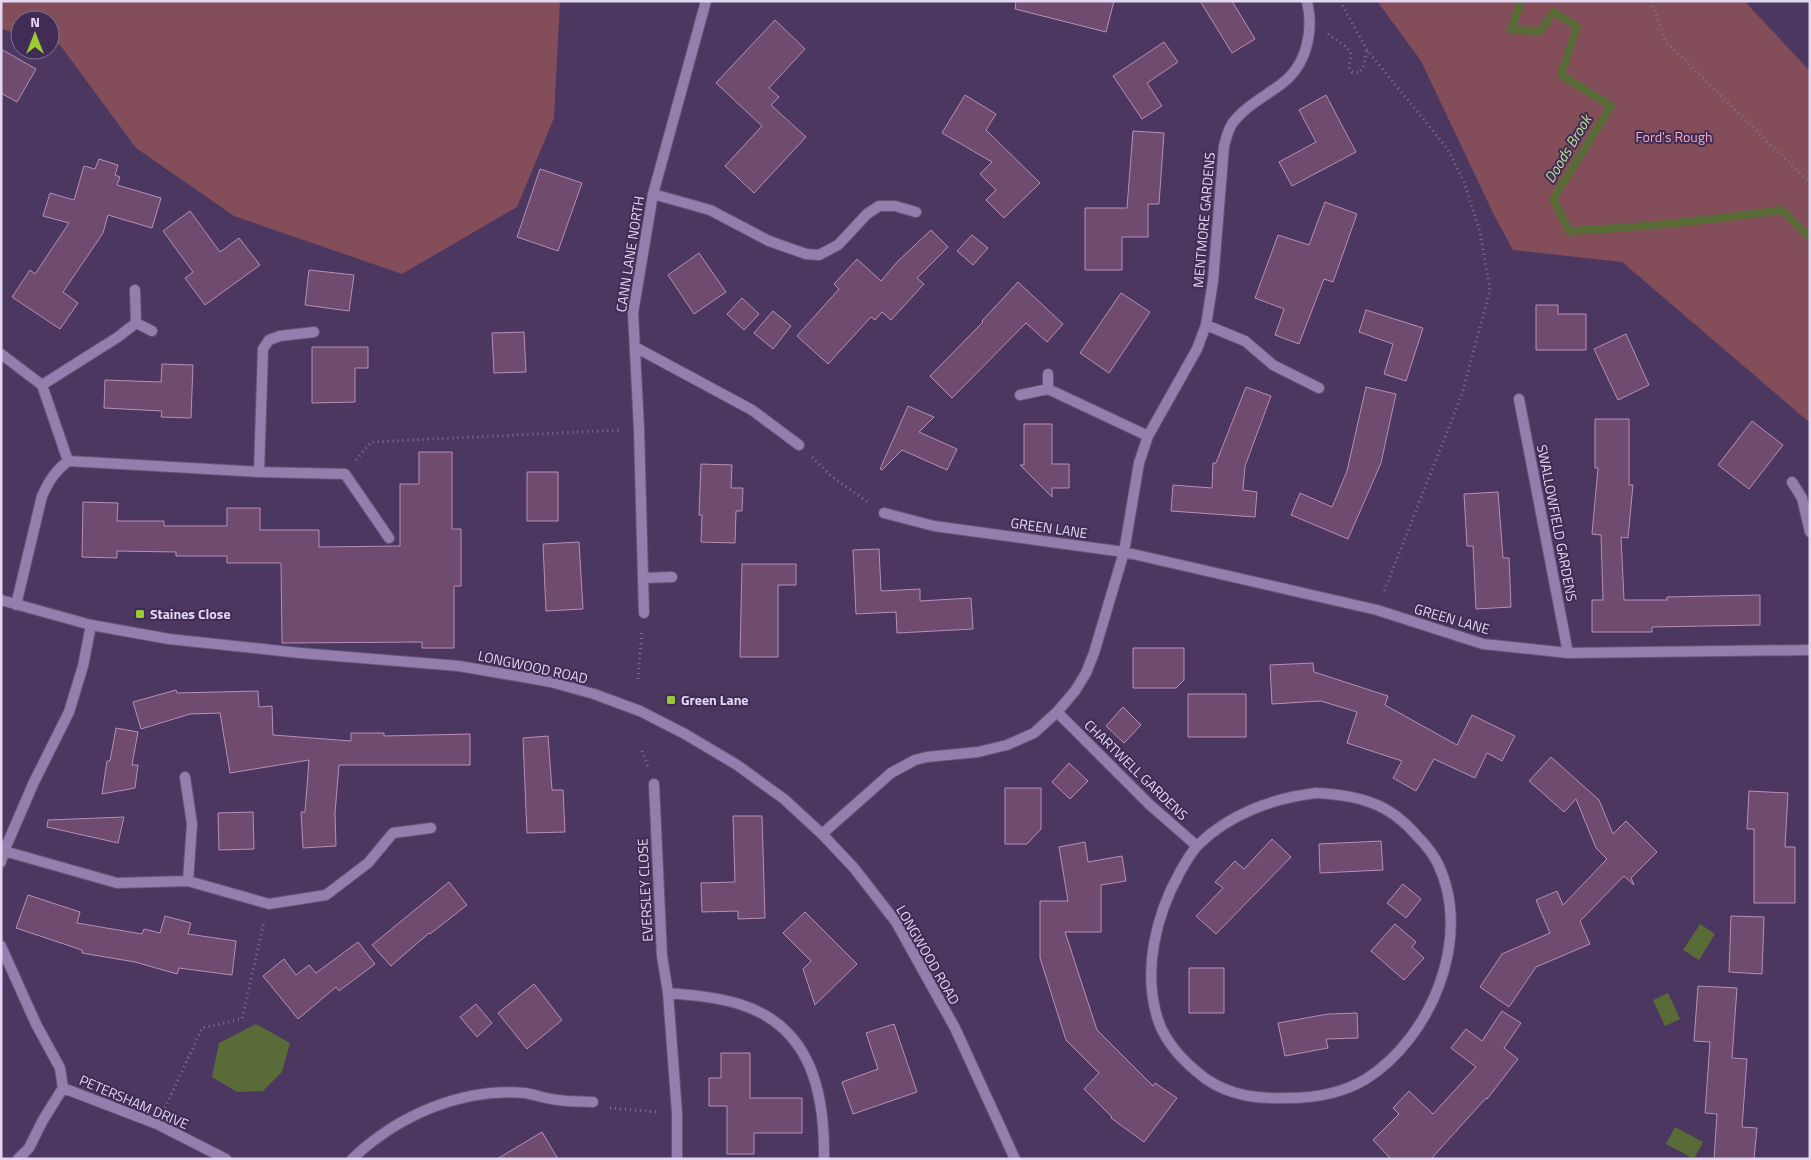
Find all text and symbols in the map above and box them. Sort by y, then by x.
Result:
north arrow [10,10,60,60]
text: N [30,11,40,32]
water label: Doods Brook [1538,108,1598,187]
park label: Ford's Rough [1635,126,1713,147]
street label: MENTMORE GARDENS [1187,151,1220,289]
street label: CANN LANE NORTH [610,194,649,313]
street label: SWALLOWFIELD GARDENS [1532,443,1583,603]
street label: GREEN LANE [1009,512,1089,543]
street label: GREEN LANE [1412,598,1493,639]
place label: Staines Close [150,603,231,624]
marker: Staines Close [134,608,146,620]
street label: LONGWOOD ROAD [476,645,590,688]
place label: Green Lane [681,689,749,710]
marker: Green Lane [665,694,677,706]
street label: CHARTWELL GARDENS [1080,714,1193,825]
street label: EVERSLEY CLOSE [631,838,658,942]
street label: LONGWOOD ROAD [891,901,965,1008]
street label: PETERSHAM DRIVE [76,1069,192,1134]

